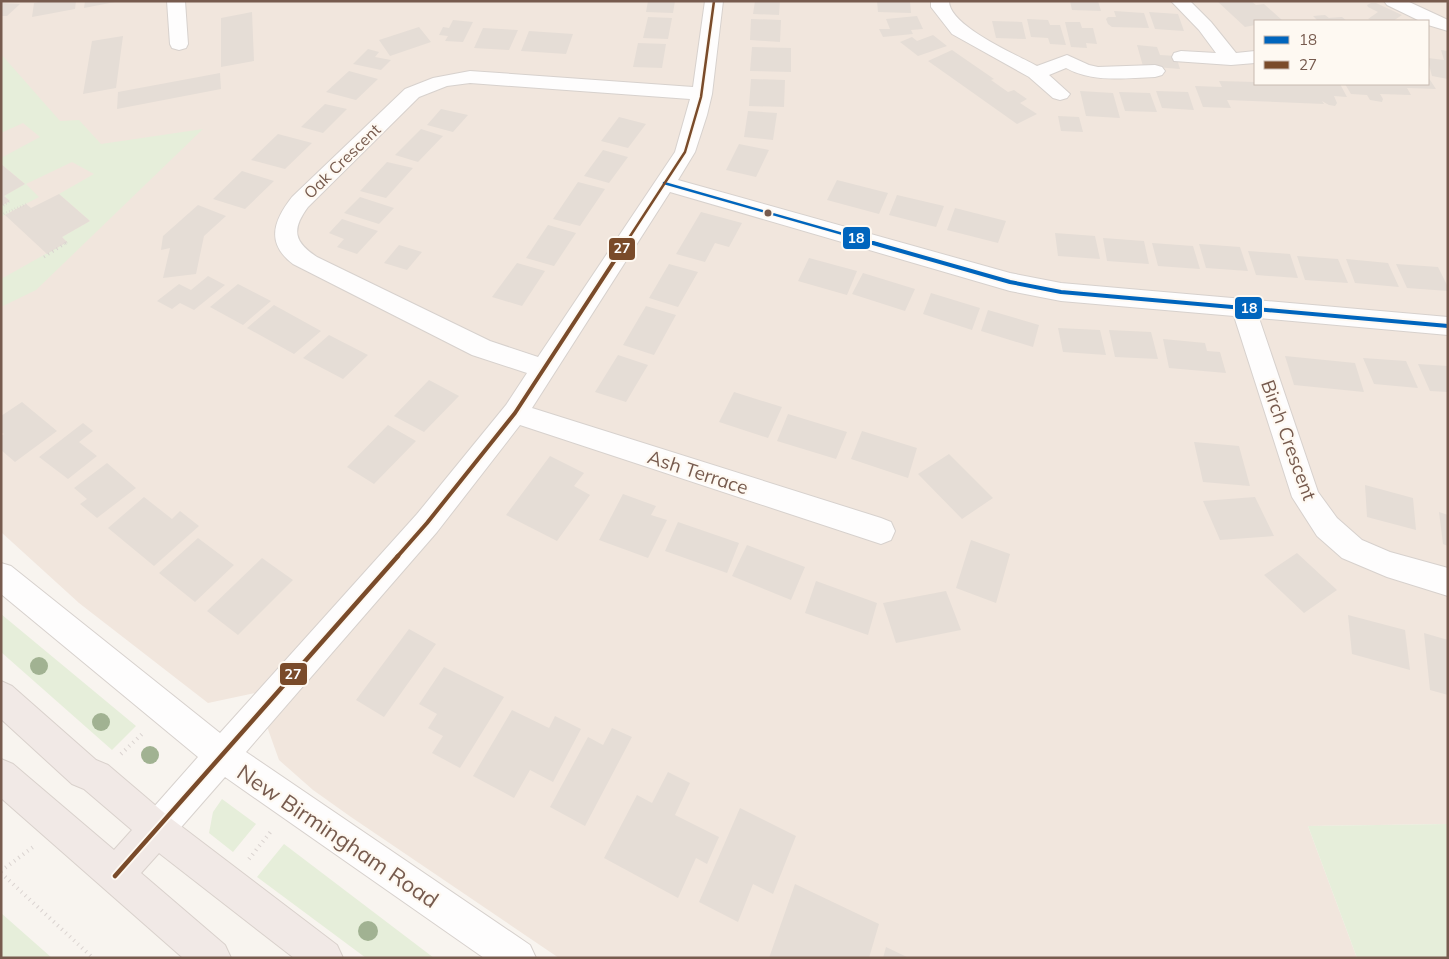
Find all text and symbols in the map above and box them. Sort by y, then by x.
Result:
legend [1254,20,1429,85]
text: 18 [1299,30,1317,49]
text: 27 [1299,55,1317,74]
street label: Oak Crescent [299,119,385,203]
unlabelled marker [763,208,773,218]
line badge: 18 [842,226,871,250]
text: 18 [848,229,864,247]
line badge: 27 [608,237,636,261]
text: 27 [614,239,630,257]
line badge: 18 [1234,296,1263,320]
text: 18 [1241,299,1257,317]
street label: Birch Crescent [1256,376,1322,504]
street label: Ash Terrace [645,444,751,500]
line badge: 27 [279,662,308,686]
text: 27 [285,665,301,683]
street label: New Birmingham Road [232,758,444,914]

